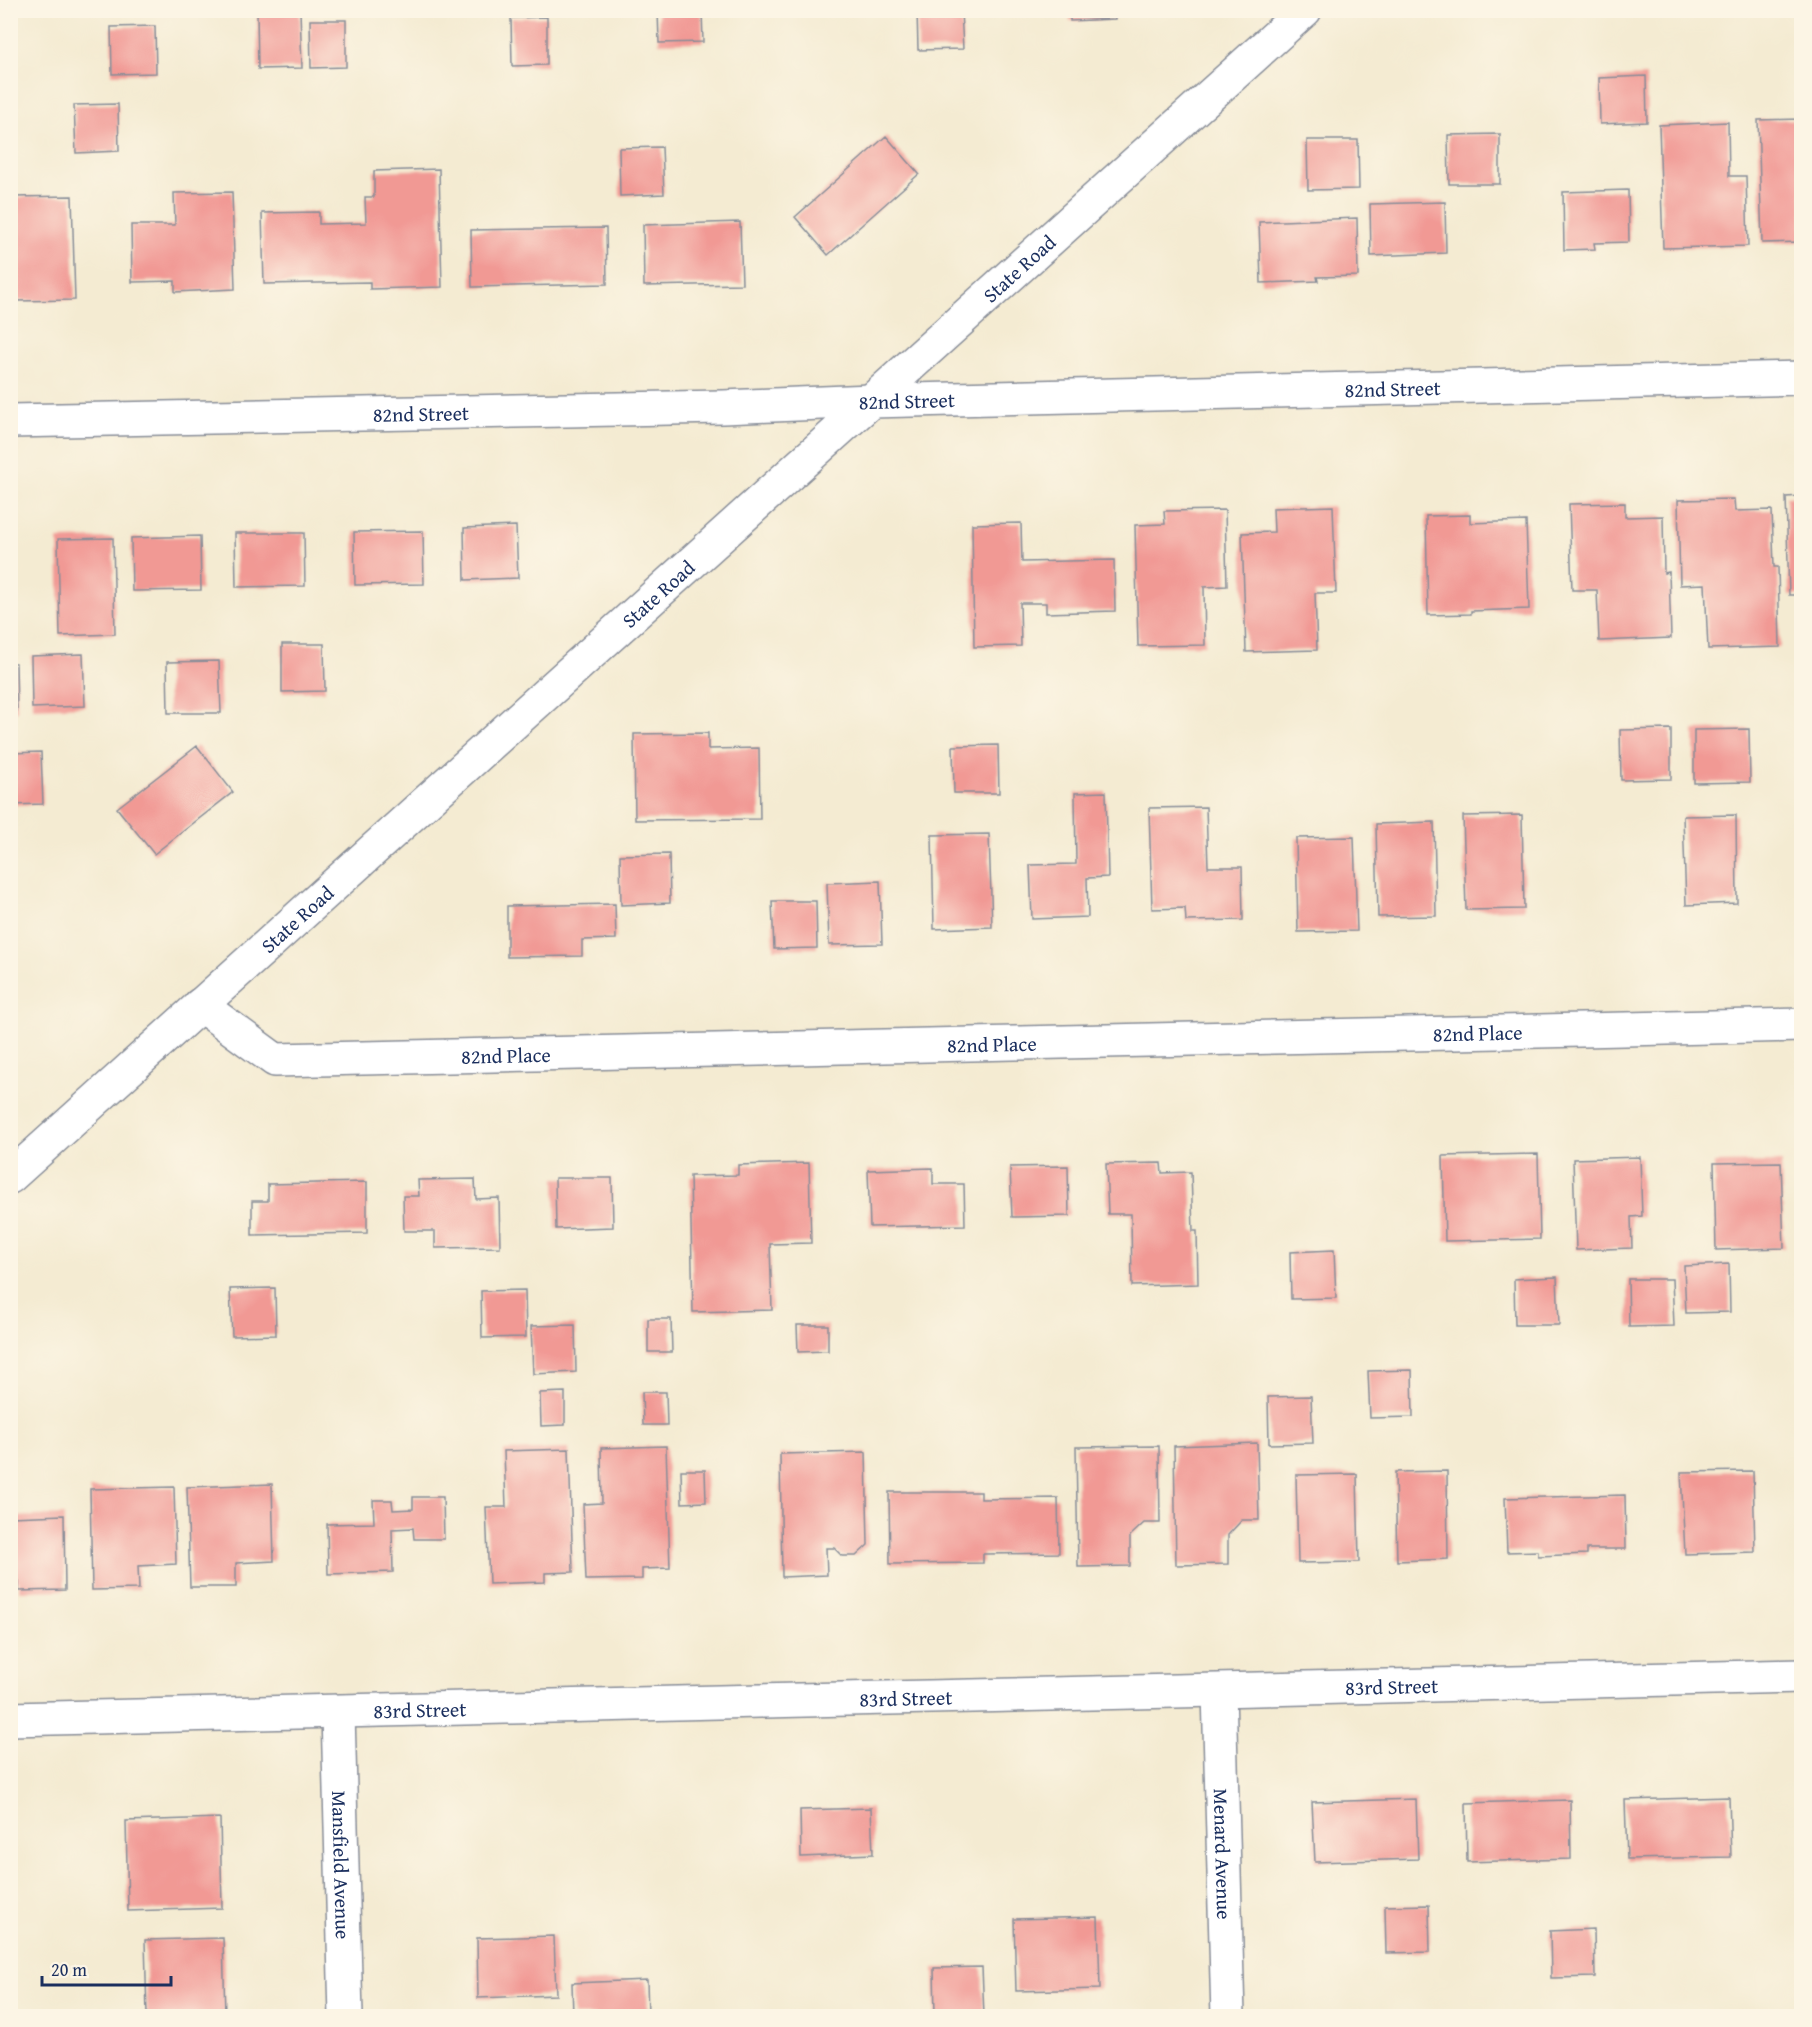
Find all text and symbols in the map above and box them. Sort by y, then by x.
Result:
street label: State Road [976,227,1062,308]
street label: 82nd Street [1344,372,1441,404]
street label: 82nd Street [858,384,955,416]
street label: 82nd Street [373,397,469,428]
street label: State Road [615,552,701,634]
street label: State Road [254,878,340,959]
street label: 82nd Place [1432,1017,1523,1048]
street label: 82nd Place [947,1028,1037,1059]
street label: 82nd Place [461,1039,551,1070]
street label: 83rd Street [1345,1670,1438,1701]
street label: 83rd Street [859,1682,953,1713]
street label: 83rd Street [373,1694,467,1725]
street label: Menard Avenue [1207,1788,1240,1920]
street label: Mansfield Avenue [326,1790,358,1940]
scale bar [42,1949,171,1987]
text: 20 m [51,1956,87,1983]

